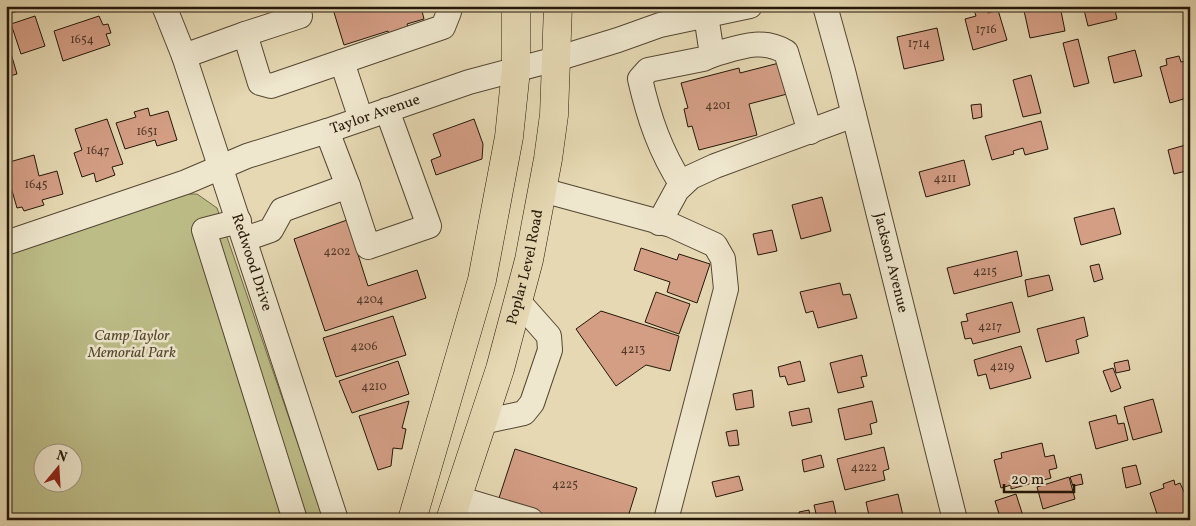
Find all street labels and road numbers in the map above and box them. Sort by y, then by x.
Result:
street label: Taylor Avenue [327,89,423,140]
street label: Poplar Level Road [502,208,549,327]
street label: Jackson Avenue [868,210,913,315]
street label: Redwood Drive [226,211,277,314]

